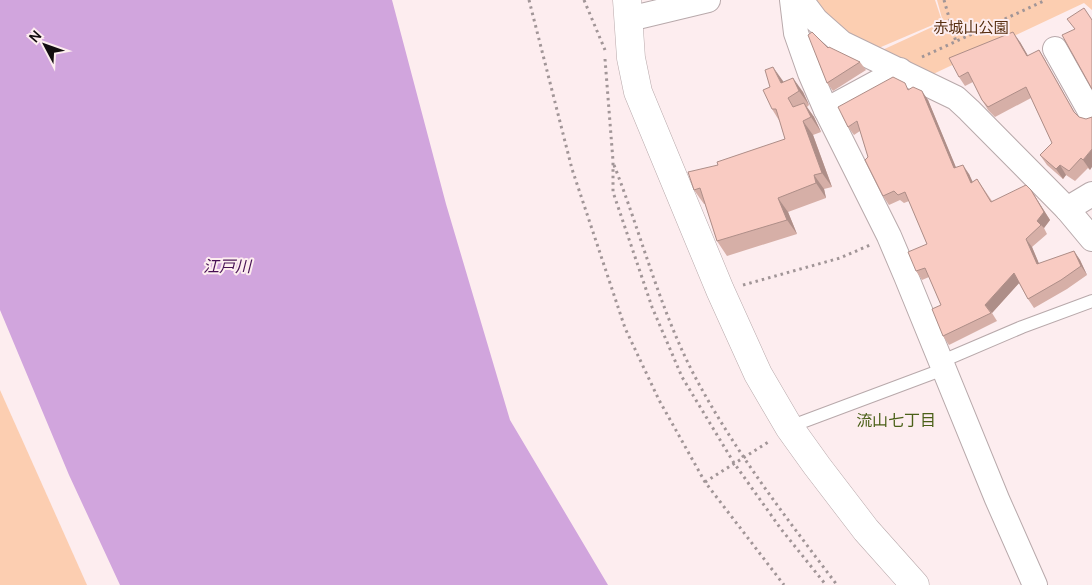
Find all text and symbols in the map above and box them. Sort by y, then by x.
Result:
park label: 赤城山公園 [933,17,1009,38]
north arrow [20,20,70,70]
text: N [24,26,45,46]
water label: 江戸川 [203,255,253,277]
district label: 流山七丁目 [856,409,936,431]

